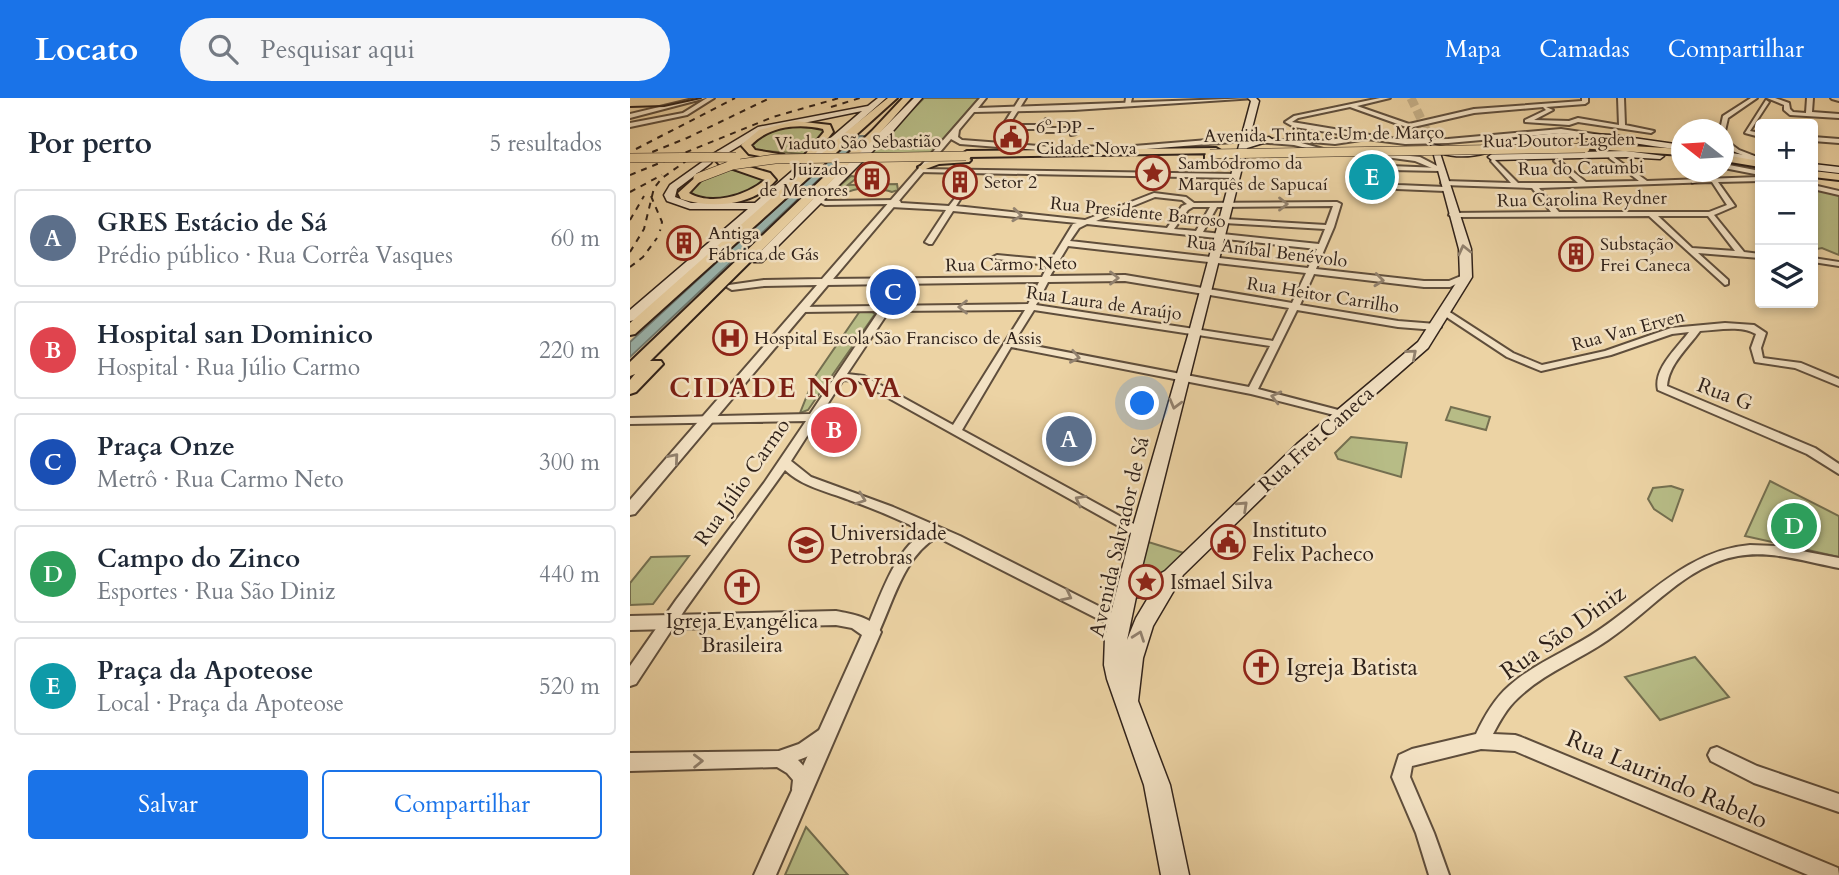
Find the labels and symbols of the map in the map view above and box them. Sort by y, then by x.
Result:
place label: 6º DP - Cidade Nova [1036,115,1137,161]
public building icon: 6º DP - Cidade Nova [992,118,1030,156]
north arrow [1671,119,1734,182]
street label: Avenida Trinta e Um de Março [1204,120,1445,149]
street label: Rua Doutor Lagden [1482,127,1636,154]
street label: Viaduto São Sebastião [775,129,942,156]
place label: Sambódromo da Marquês de Sapucaí [1178,151,1328,197]
pin: E [1349,151,1395,203]
place icon: Sambódromo da Marquês de Sapucaí [1134,154,1172,192]
street label: Rua do Catumbi [1518,155,1644,182]
place label: Juizado de Menores [760,157,848,203]
building icon: Juizado de Menores [853,160,891,198]
building icon: Setor 2 [941,163,979,201]
place label: Setor 2 [984,170,1037,195]
street label: Rua Carolina Reydner [1497,186,1668,213]
street label: Rua Presidente Barroso [1049,191,1227,234]
one-way arrow [1278,196,1288,212]
one-way arrow [1011,208,1023,223]
place label: Antiga Fábrica de Gás [708,221,819,267]
building icon: Antiga Fábrica de Gás [665,224,703,262]
street label: Rua Aníbal Benévolo [1185,229,1349,274]
place label: Substação Frei Caneca [1600,232,1691,278]
building icon: Substação Frei Caneca [1557,235,1595,273]
one-way arrow [1457,244,1472,256]
street label: Rua Carmo Neto [945,251,1077,278]
pin: C [870,266,916,318]
one-way arrow [1109,270,1120,286]
street label: Rua Heitor Carrilho [1245,271,1401,320]
one-way arrow [1373,272,1384,287]
street label: Rua Laura de Araújo [1024,280,1184,327]
one-way arrow [957,300,968,315]
street label: Rua Van Erven [1569,303,1688,358]
hospital icon: Hospital Escola São Francisco de Assis [711,319,749,357]
place label: Hospital Escola São Francisco de Assis [754,326,1041,351]
one-way arrow [1069,349,1081,364]
one-way arrow [1403,350,1416,362]
district label: CIDADE NOVA [669,369,903,407]
street label: Rua G [1693,371,1757,418]
street label: Rua Frei Caneca [1252,379,1381,499]
your location [1125,386,1159,420]
one-way arrow [1270,391,1282,405]
one-way arrow [1169,398,1184,410]
pin: B [811,404,857,456]
street label: Rua Júlio Carmo [688,413,797,552]
pin: A [1046,413,1092,465]
street label: Avenida Salvador de Sá [1082,434,1157,640]
one-way arrow [666,454,678,467]
one-way arrow [854,491,866,505]
one-way arrow [1075,495,1087,508]
pin: D [1771,500,1817,552]
one-way arrow [1235,502,1248,515]
place label: Instituto Felix Pacheco [1252,516,1374,569]
place label: Universidade Petrobras [830,519,947,572]
public building icon: Instituto Felix Pacheco [1209,523,1247,561]
school or university icon: Universidade Petrobras [787,526,825,564]
place icon: Ismael Silva [1127,563,1165,601]
church icon: Igreja Evangélica Brasileira [723,568,761,606]
place label: Ismael Silva [1170,568,1273,597]
street label: Rua São Diniz [1494,577,1633,688]
one-way arrow [1060,587,1072,601]
place label: Igreja Evangélica Brasileira [666,607,818,660]
one-way arrow [1131,630,1145,642]
church icon: Igreja Batista [1242,648,1280,686]
place label: Igreja Batista [1286,651,1419,684]
street label: Rua Laurindo Rabelo [1561,722,1773,837]
one-way arrow [693,753,704,768]

